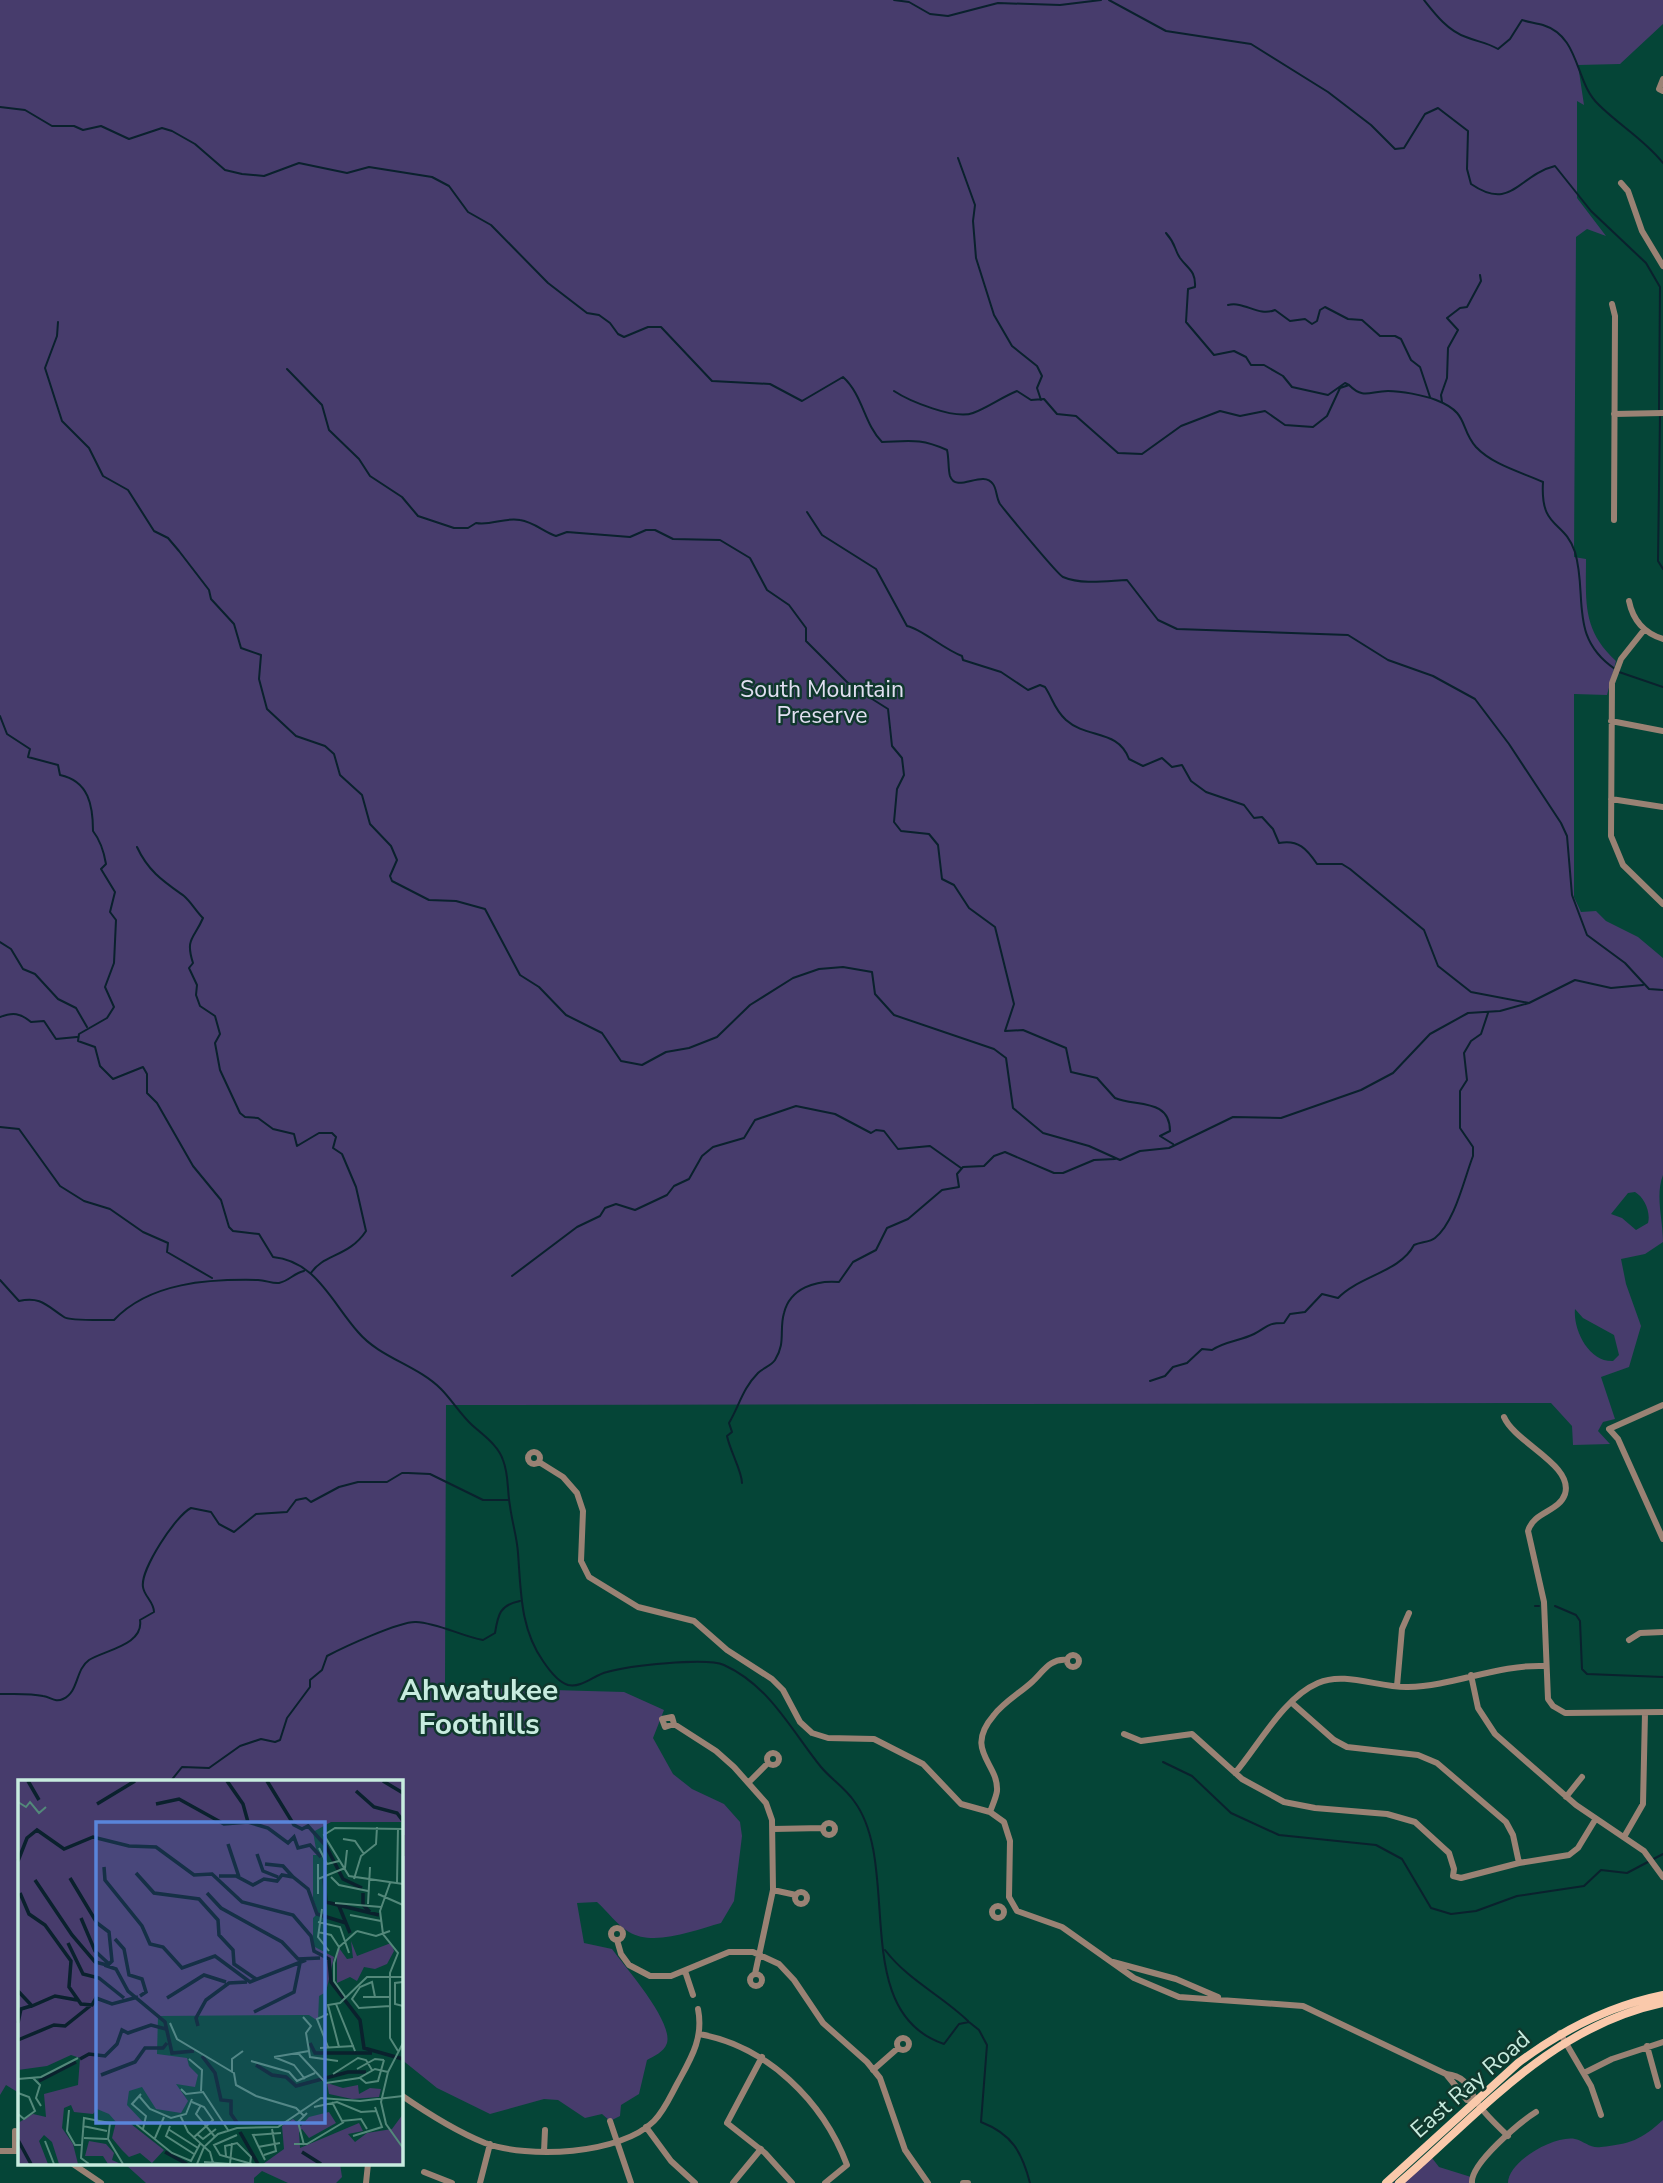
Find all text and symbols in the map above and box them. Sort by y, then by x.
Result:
park label: South Mountain Preserve [740,674,904,731]
district label: Ahwatukee Foothills [400,1670,558,1745]
inset map [18,1780,402,2166]
street label: East Ray Road [1404,2024,1537,2145]

